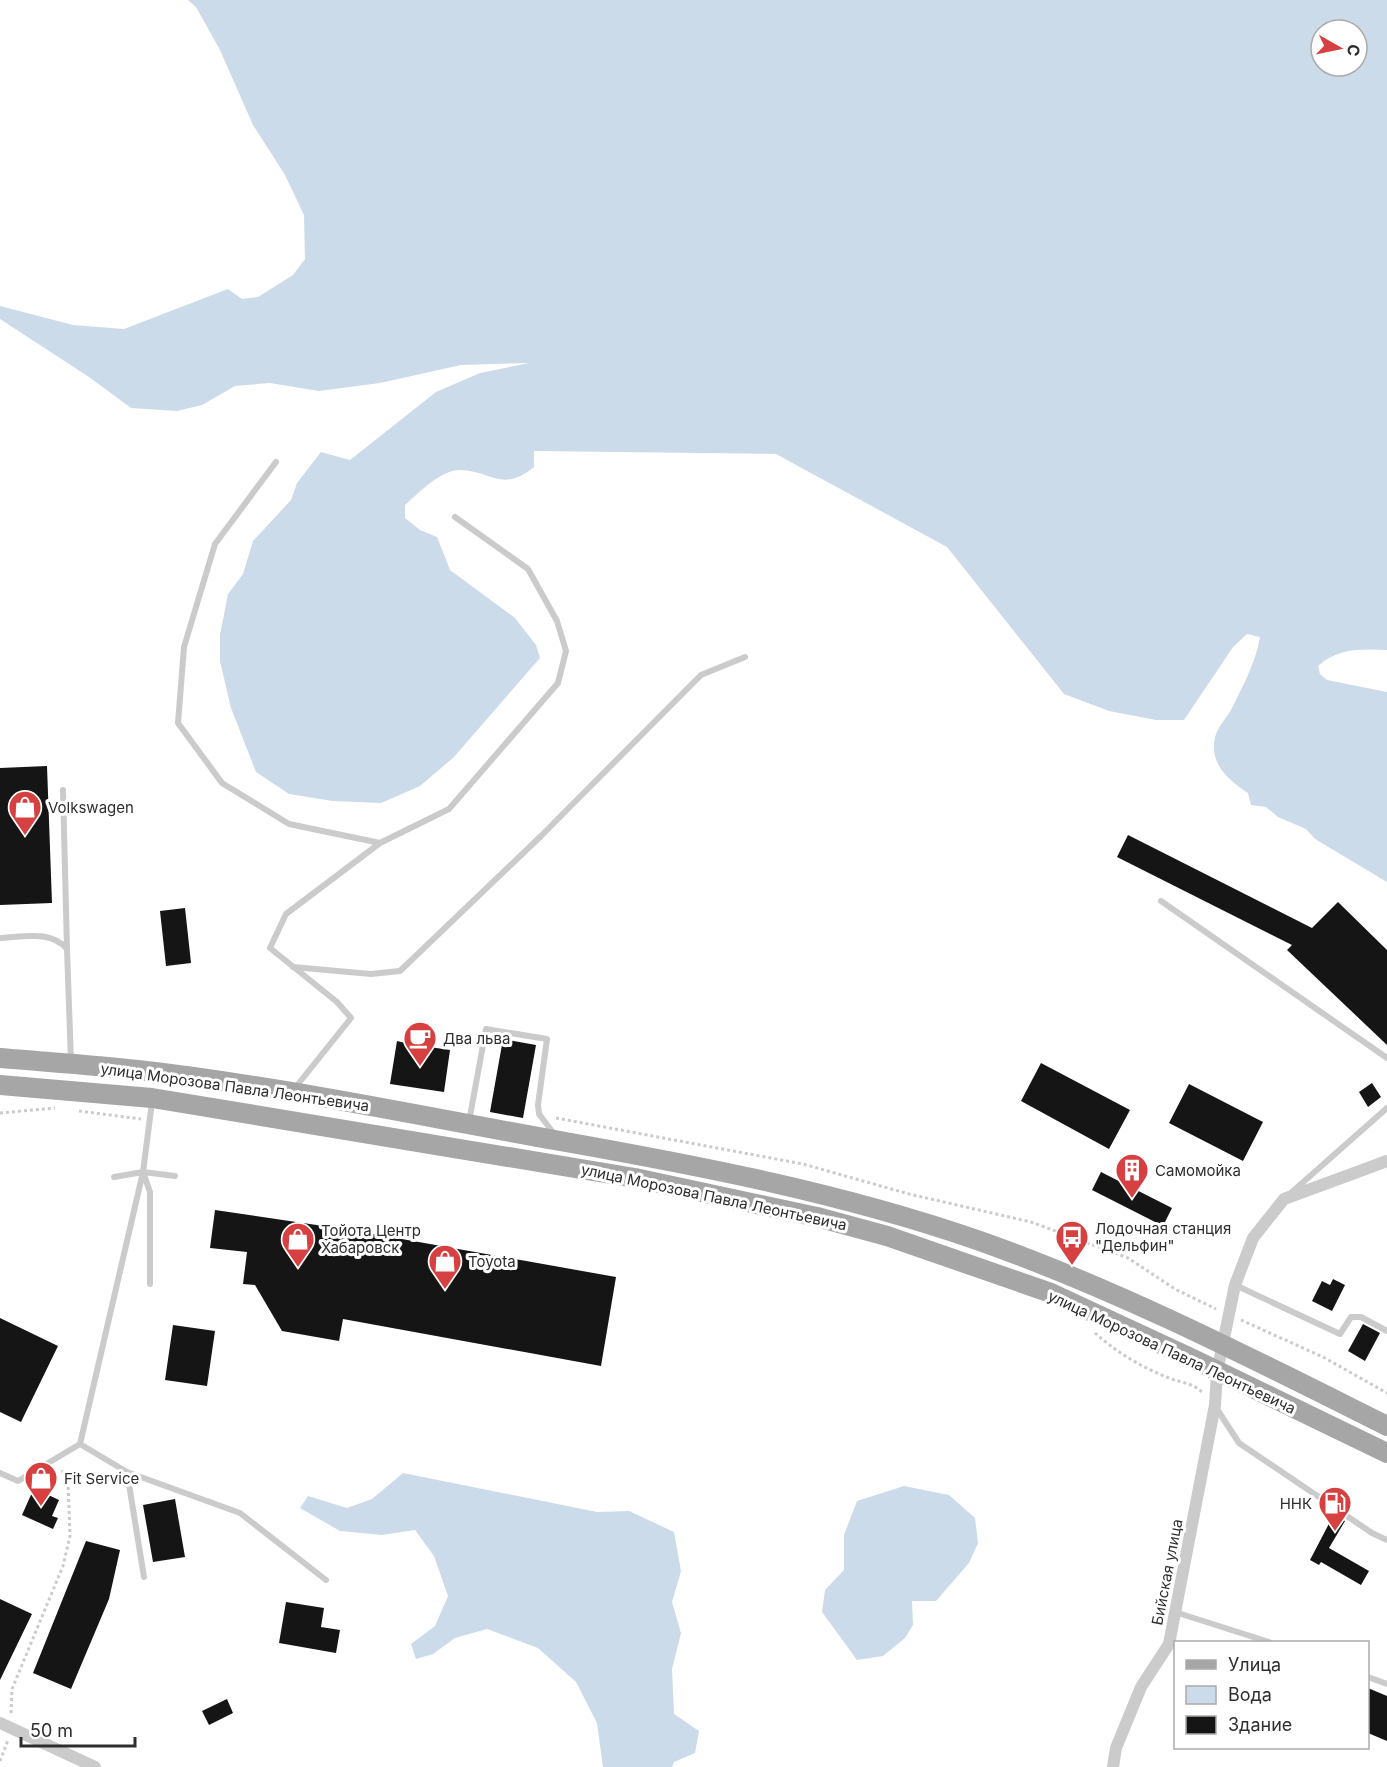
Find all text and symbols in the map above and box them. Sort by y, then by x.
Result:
north arrow [1309,18,1369,78]
text: С [1343,43,1365,58]
shop icon: Volkswagen [7,789,43,836]
place label: Volkswagen [48,798,134,817]
cafe icon: Два льва [402,1020,438,1067]
place label: Два льва [443,1029,510,1048]
street label: улица Морозова Павла Леонтьевича [99,1059,371,1115]
building icon: Самомойка [1114,1152,1150,1199]
street label: улица Морозова Павла Леонтьевича [579,1160,849,1234]
place label: Самомойка [1155,1161,1241,1180]
bus stop icon: Лодочная станция "Дельфин" [1054,1219,1090,1266]
place label: Лодочная станция "Дельфин" [1095,1219,1231,1255]
shop icon: Тойота Центр Хабаровск [280,1221,316,1268]
place label: Тойота Центр Хабаровск [321,1221,421,1257]
shop icon: Toyota [427,1243,463,1290]
place label: Toyota [468,1252,516,1271]
street label: улица Морозова Павла Леонтьевича [1045,1286,1299,1418]
shop icon: Fit Service [23,1460,59,1507]
place label: Fit Service [64,1469,139,1488]
fuel station icon: ННК [1317,1485,1353,1532]
place label: ННК [1280,1494,1312,1513]
street label: Бийская улица [1147,1517,1187,1627]
legend [1174,1641,1369,1749]
text: Улица [1228,1654,1281,1675]
text: Вода [1228,1684,1272,1705]
scale bar [21,1710,135,1748]
text: Здание [1228,1714,1292,1735]
text: 50 m [30,1720,73,1741]

